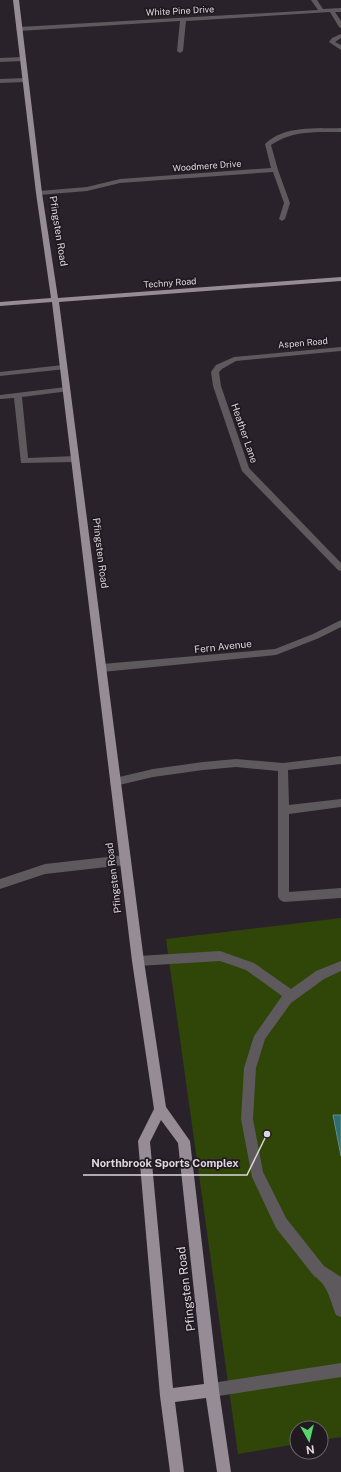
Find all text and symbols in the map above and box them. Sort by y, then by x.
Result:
street label: White Pine Drive [145,3,215,18]
street label: Woodmere Drive [172,158,242,173]
street label: Pfingsten Road [48,195,70,267]
street label: Techny Road [143,275,197,290]
street label: Aspen Road [278,335,328,350]
street label: Heather Lane [229,401,261,465]
street label: Pfingsten Road [91,517,111,589]
street label: Fern Avenue [194,637,253,655]
street label: Pfingsten Road [103,842,123,914]
callout: Northbrook Sports Complex [83,1152,247,1175]
text: Northbrook Sports Complex [91,1157,239,1169]
street label: Pfingsten Road [174,1246,198,1332]
north arrow [289,1420,329,1460]
text: N [305,1443,315,1456]

